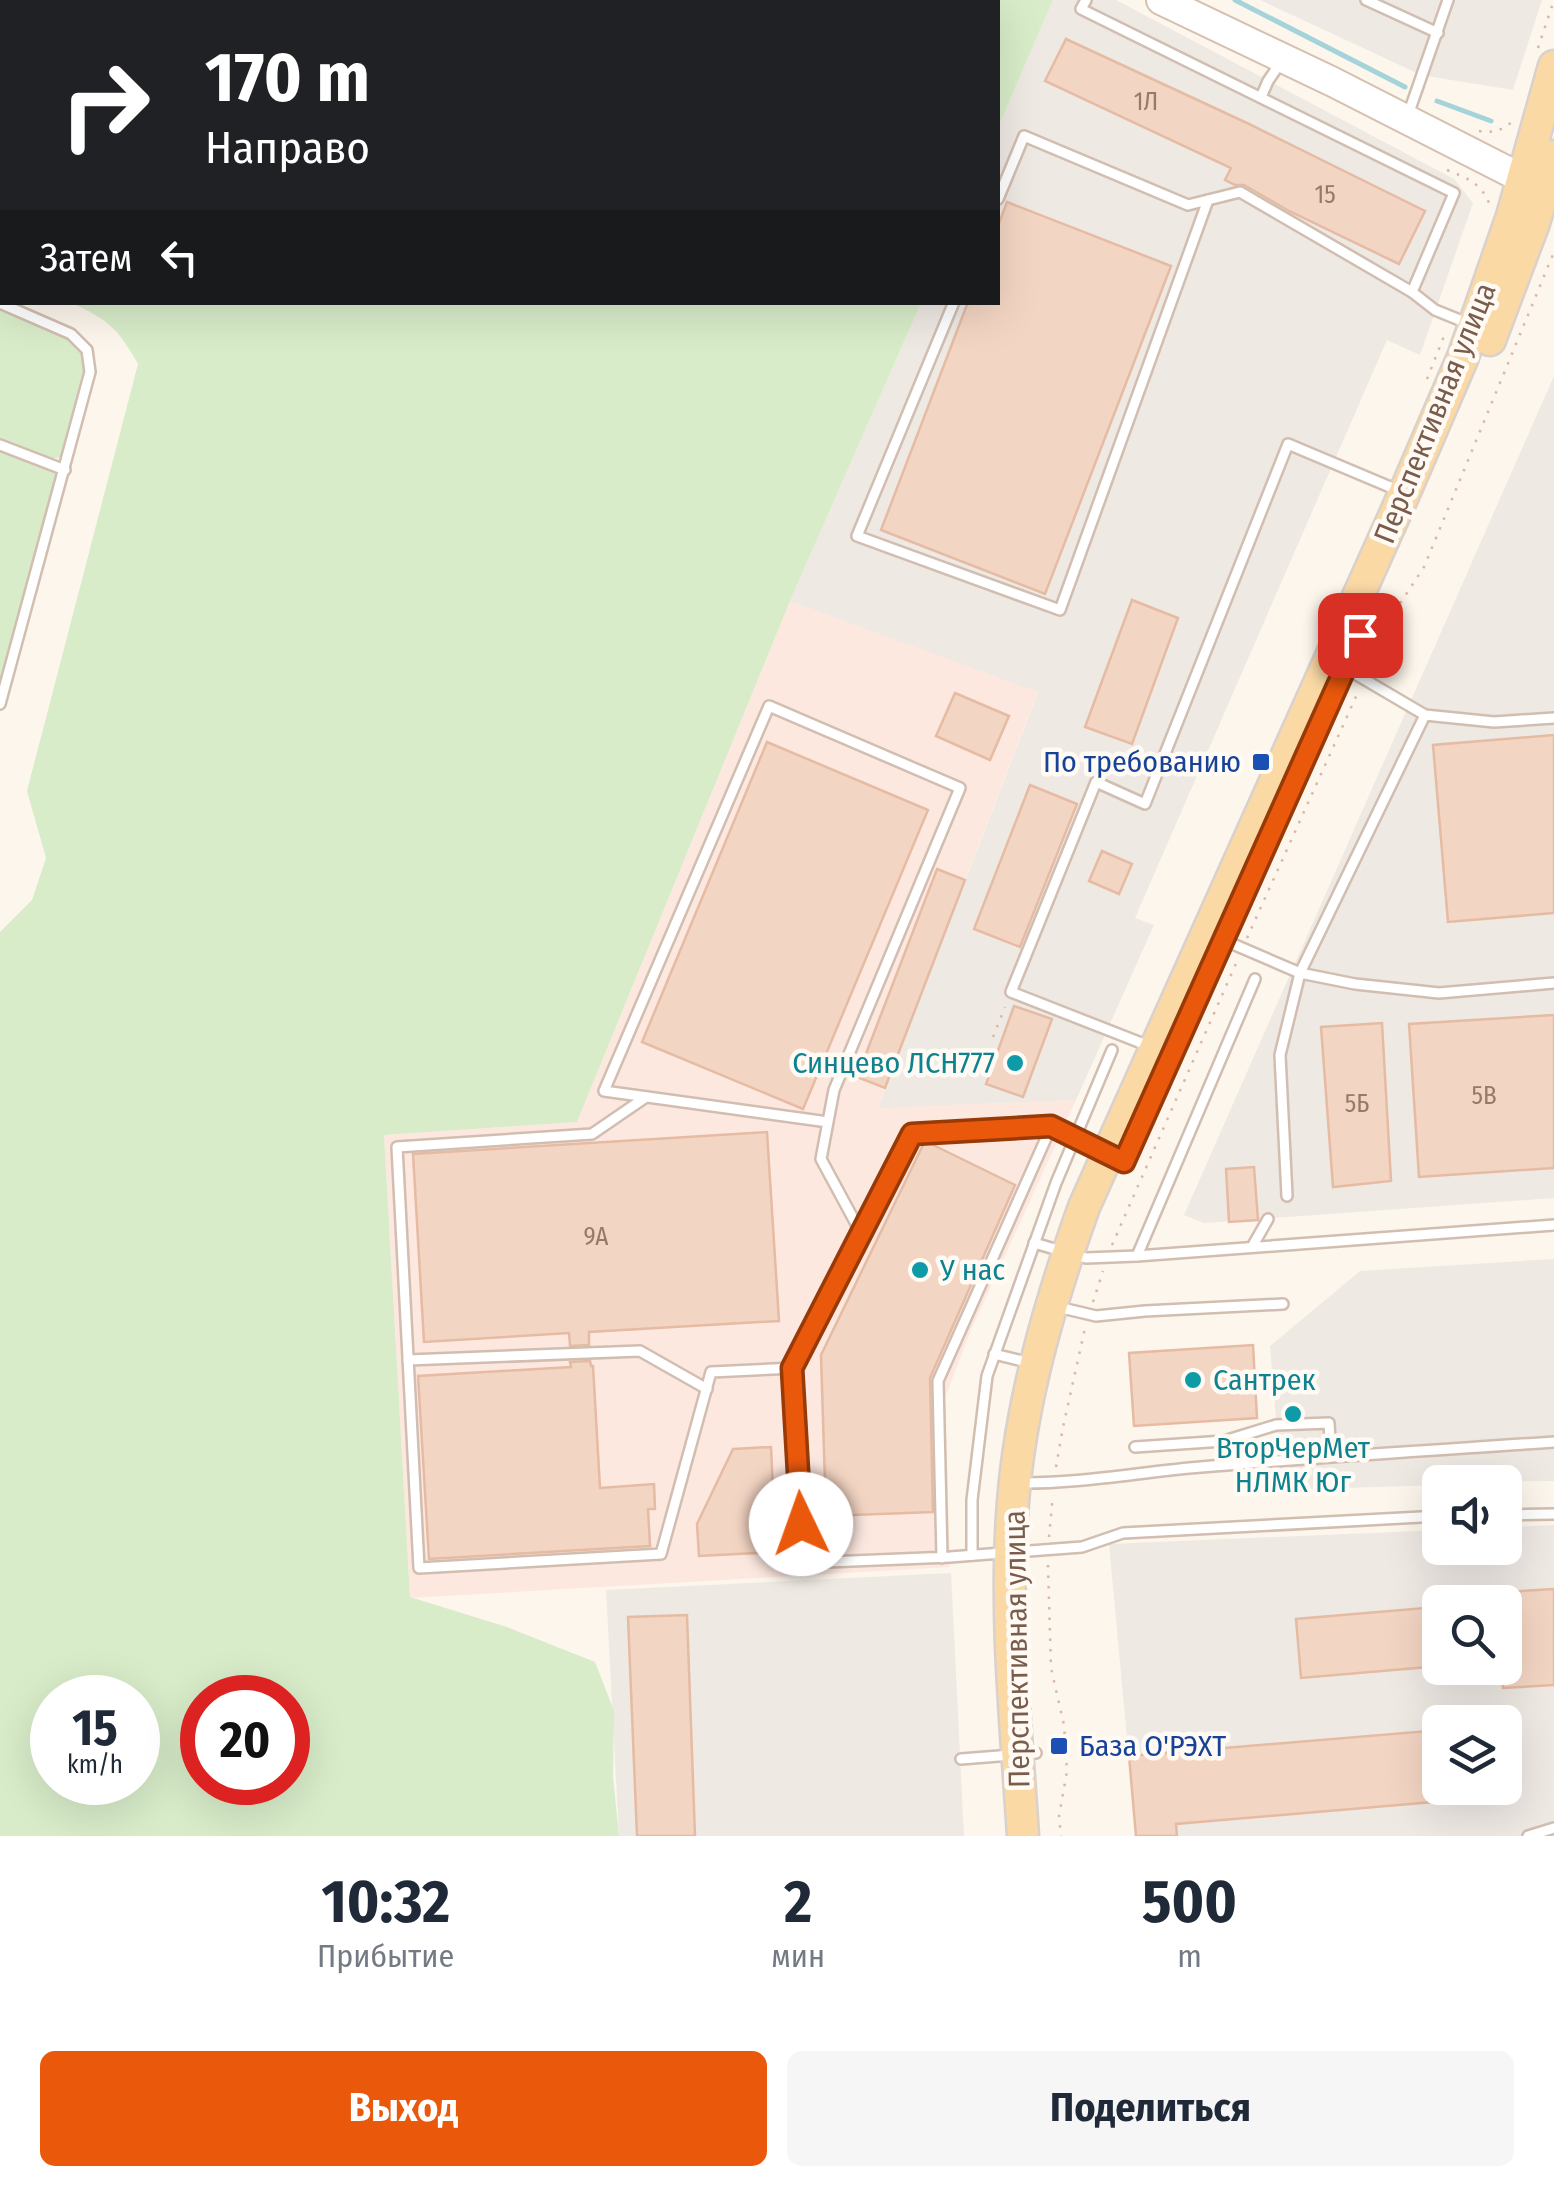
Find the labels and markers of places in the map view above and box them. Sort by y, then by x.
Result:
pin [1318,593,1403,678]
place label: По требованию [1043,744,1241,780]
marker: По требованию [1250,751,1272,773]
place label: Синцево ЛСН777 [792,1045,995,1081]
marker: Синцево ЛСН777 [1004,1052,1026,1074]
place label: У нас [939,1252,1005,1288]
marker: У нас [909,1259,931,1281]
place label: Сантрек [1213,1362,1316,1398]
marker: Сантрек [1182,1369,1204,1391]
marker: ВторЧерМет НЛМК Юг [1282,1403,1304,1425]
place label: ВторЧерМет НЛМК Юг [1216,1430,1371,1500]
place label: База О'РЭХТ [1079,1728,1226,1764]
marker: База О'РЭХТ [1048,1735,1070,1757]

